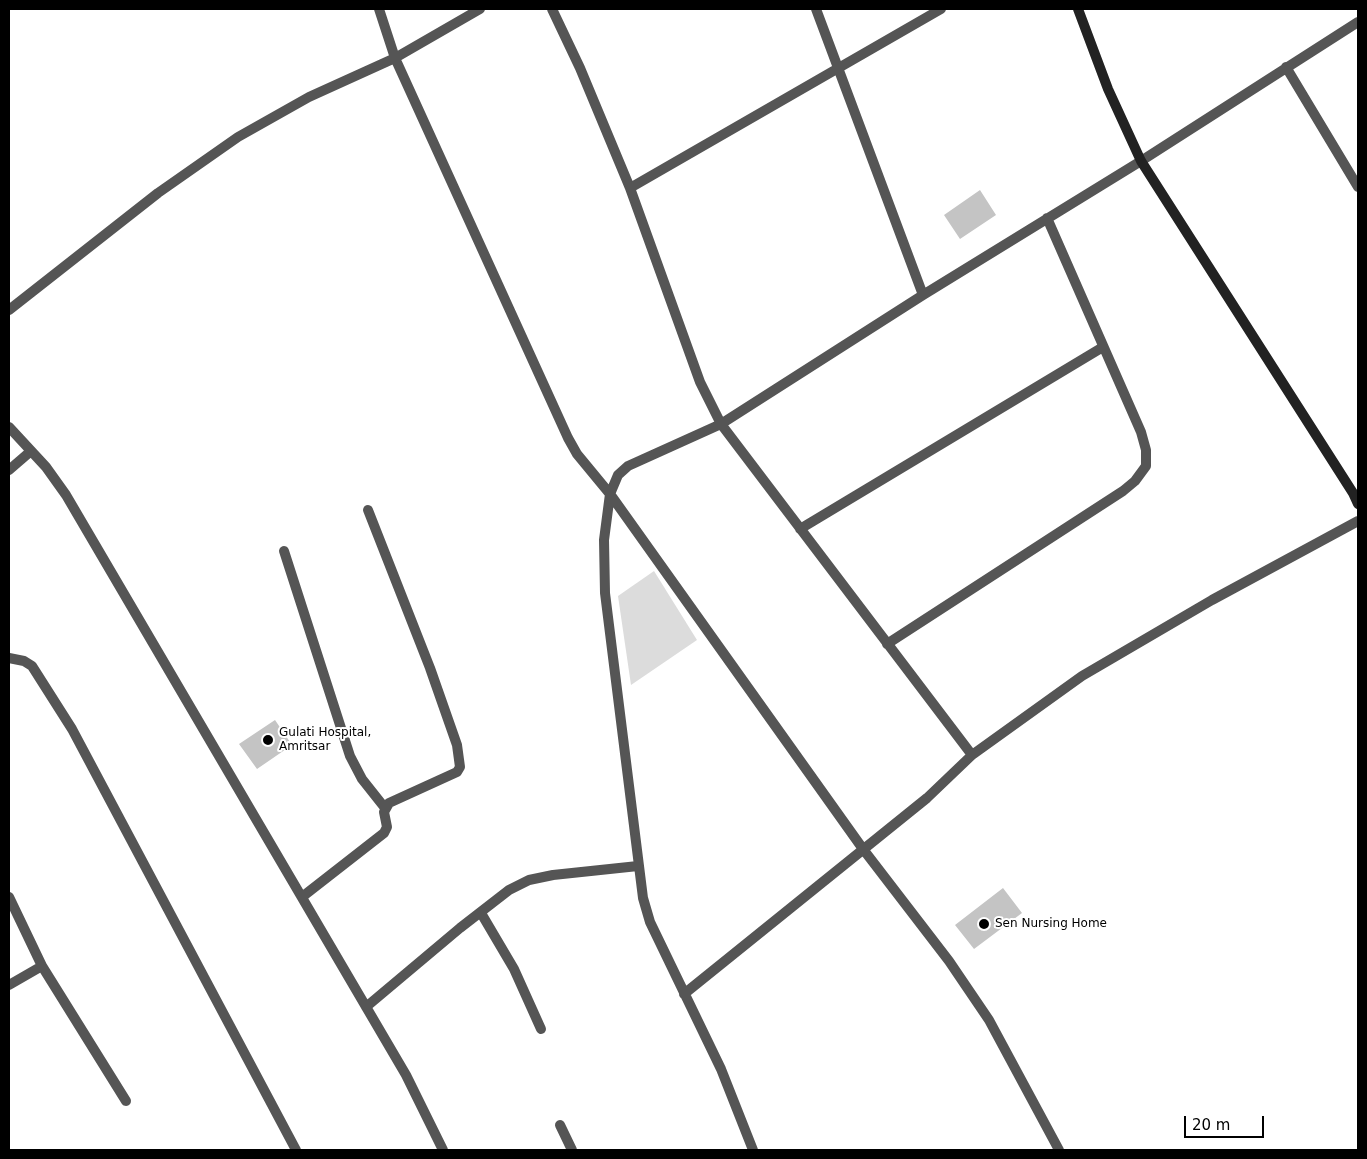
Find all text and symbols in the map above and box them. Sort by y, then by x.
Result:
place label: Gulati Hospital, Amritsar [279,726,371,754]
marker: Gulati Hospital, Amritsar [261,733,275,747]
marker: Sen Nursing Home [977,917,991,931]
place label: Sen Nursing Home [995,917,1107,931]
scale bar [1187,1106,1267,1138]
text: 20 m [1192,1116,1230,1134]

